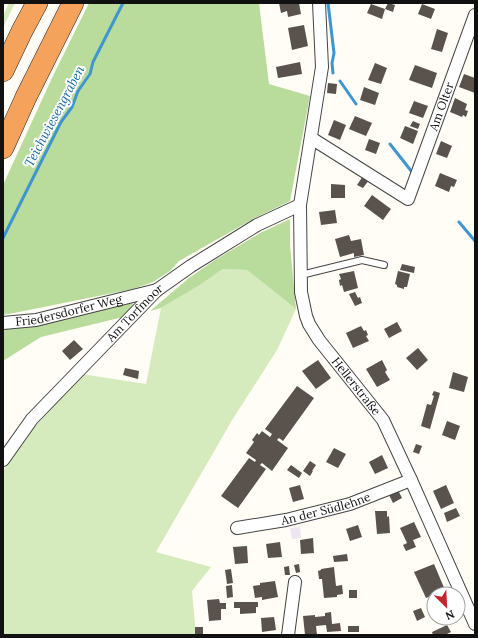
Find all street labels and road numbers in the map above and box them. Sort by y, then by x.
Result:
street label: Am Olter [425,79,457,134]
street label: Am Torfmoor [102,280,166,345]
street label: Friedersdorfer Weg [15,291,124,329]
street label: Hellerstraße [329,354,384,418]
street label: An der Südlehne [279,489,373,528]

